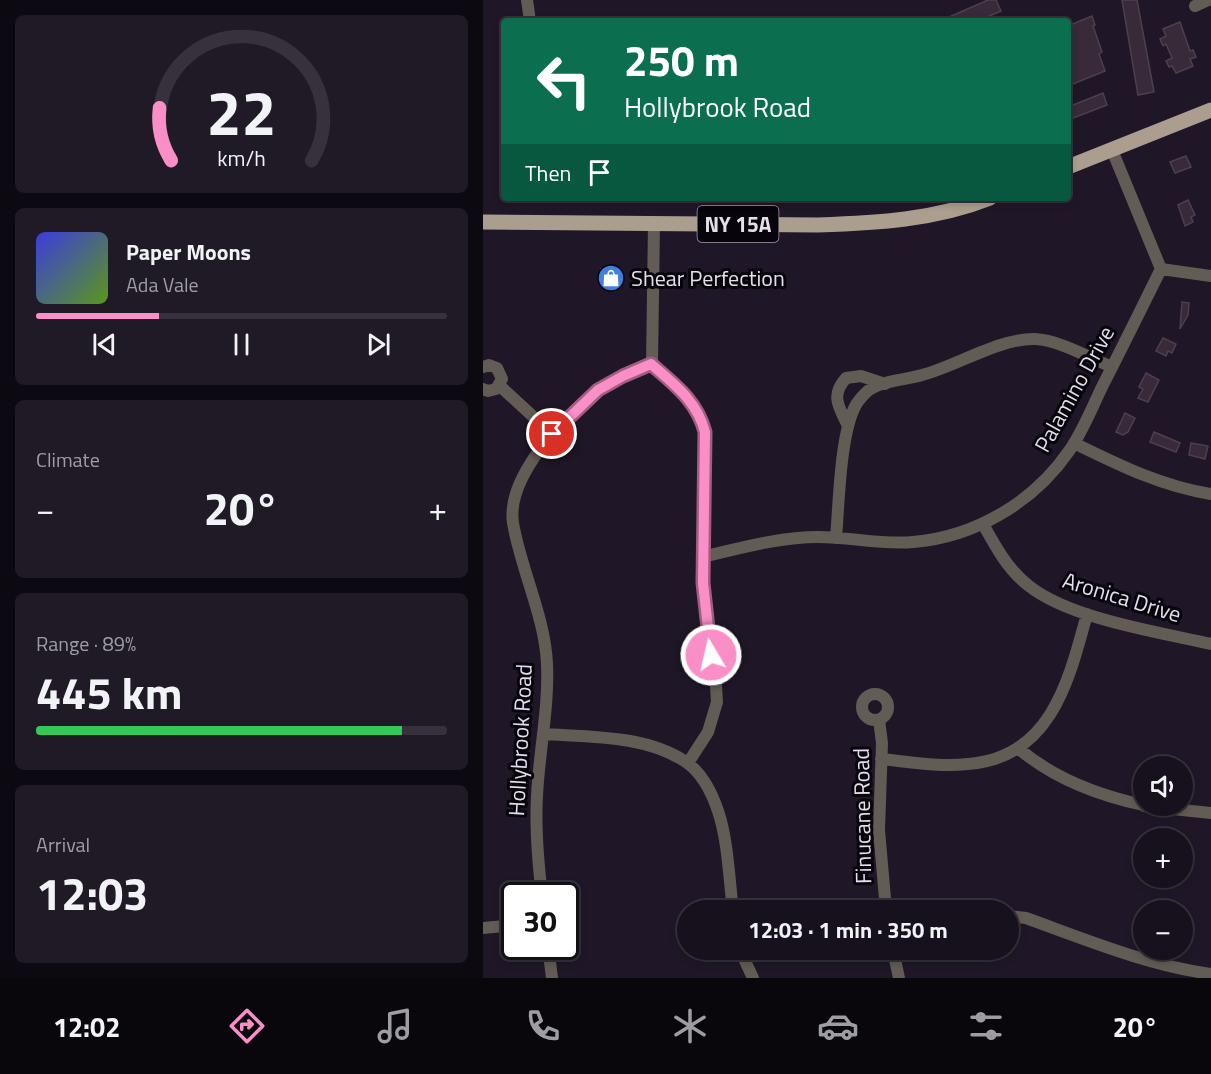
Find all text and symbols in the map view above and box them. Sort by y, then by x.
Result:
text: 250 m [624,28,739,92]
icon: left [525,42,603,120]
text: 22 [207,64,276,159]
text: Hollybrook Road [624,86,811,127]
text: km/h [217,142,266,174]
text: Then [525,156,571,190]
icon: arrive [583,156,616,189]
road number: NY 15A [697,206,779,242]
text: Paper Moons [126,235,251,269]
place label: Shear Perfection [631,261,785,295]
shop icon: Shear Perfection [596,263,626,293]
text: Ada Vale [126,269,199,300]
street label: Palamino Drive [1025,320,1123,458]
icon: previous [88,328,121,361]
icon: pause [225,328,258,361]
icon: next [362,328,395,361]
pin [526,408,577,459]
icon: arrive [535,417,568,450]
text: Climate [36,444,100,475]
text: 20° [204,474,279,542]
text: − [36,484,54,534]
text: + [429,484,447,534]
street label: Aronica Drive [1059,563,1185,631]
position arrow [679,623,743,687]
text: Range · 89% [36,628,136,659]
text: 445 km [36,658,182,726]
street label: Hollybrook Road [499,663,541,817]
street label: Finucane Road [844,748,880,884]
map controls [1133,756,1193,960]
button: sound [1133,756,1193,816]
button: + [1133,828,1193,888]
text: Arrival [36,829,90,860]
text: 12:03 [36,859,148,927]
speed limit sign: 30 [501,882,579,960]
button: − [1133,900,1193,960]
text: 12:03 · 1 min · 350 m [748,913,948,947]
icon: directions [226,1005,268,1047]
icon: music [374,1005,416,1047]
icon: phone [522,1005,564,1047]
icon: climate [669,1005,711,1047]
icon: car [817,1005,859,1047]
icon: filters [965,1005,1007,1047]
text: 12:02 [53,1006,120,1047]
text: 20° [1113,1006,1158,1047]

